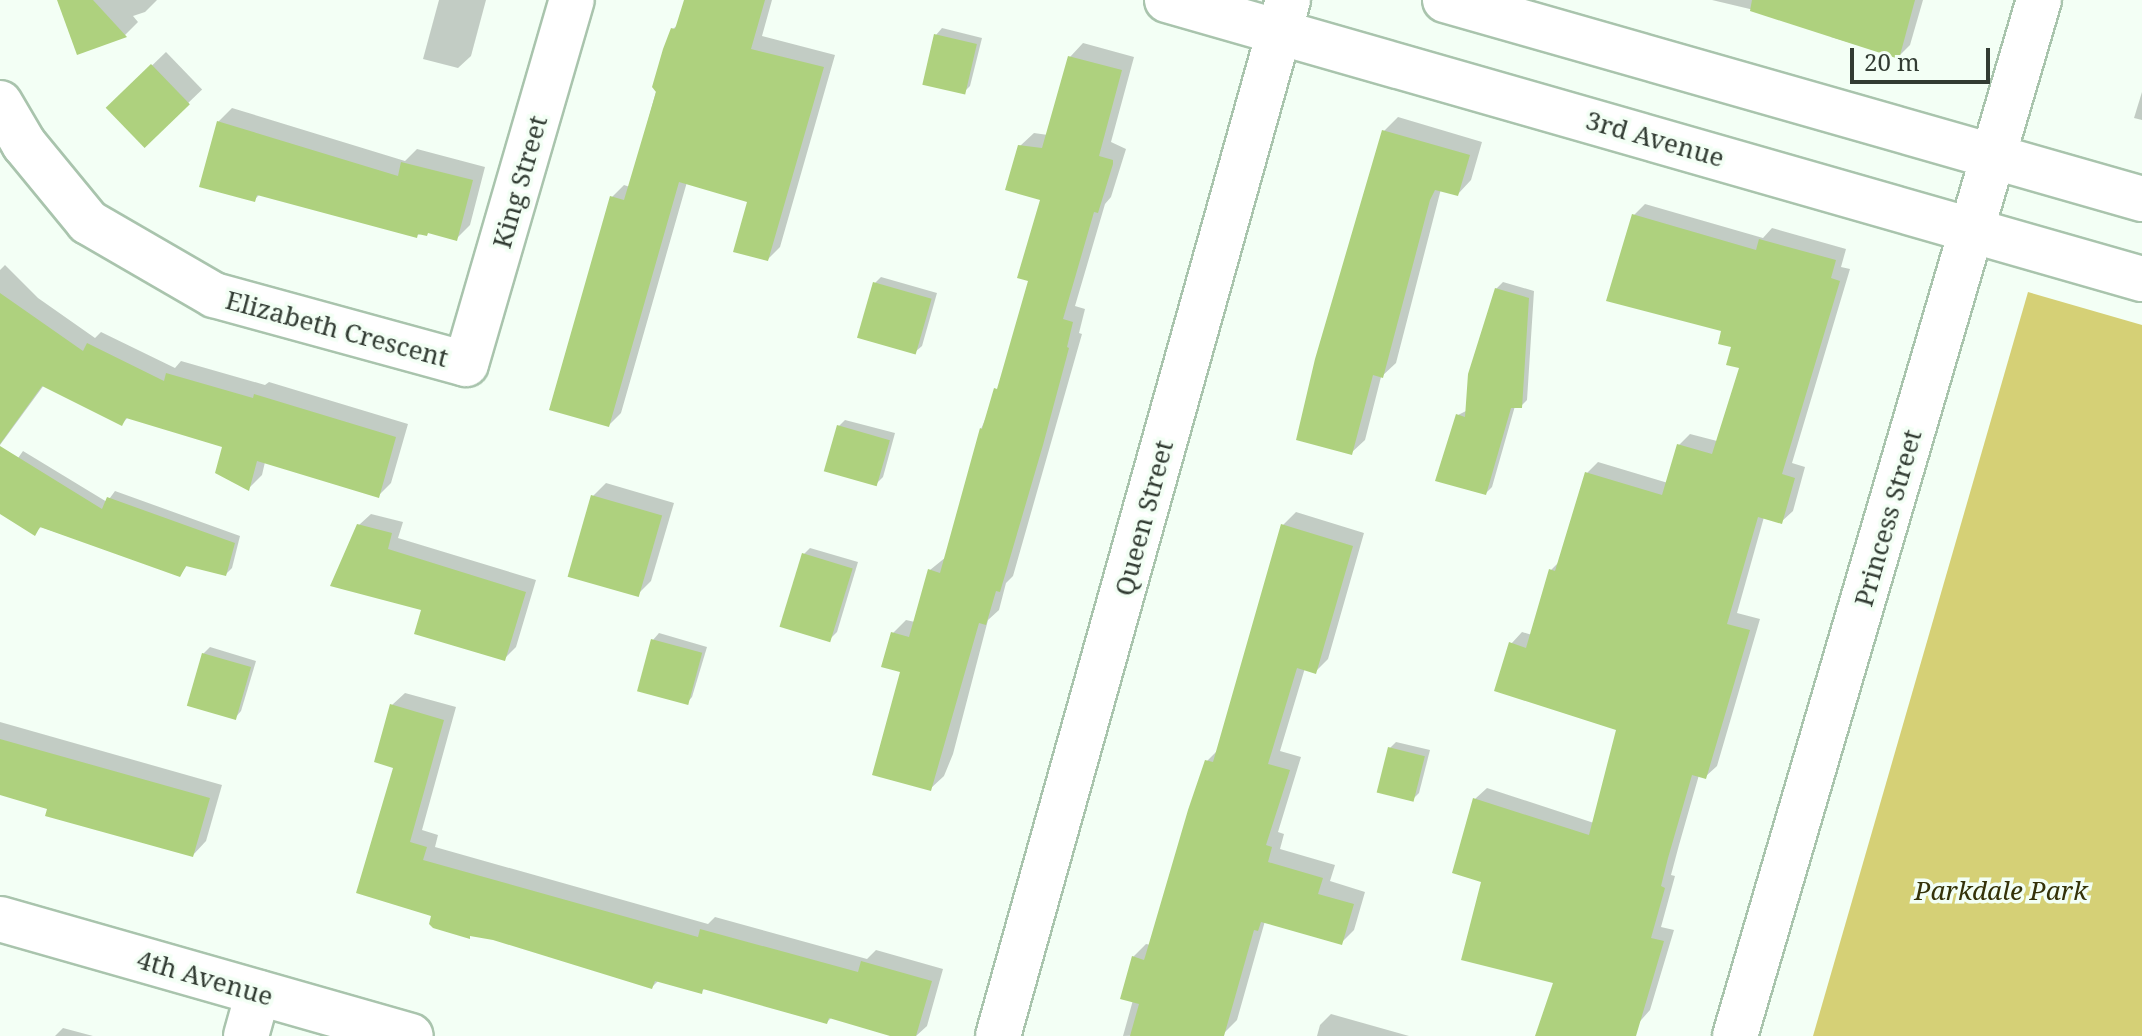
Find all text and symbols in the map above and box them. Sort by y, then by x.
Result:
scale bar [1854,32,1994,82]
text: 20 m [1864,45,1920,78]
street label: 3rd Avenue [1582,104,1728,174]
street label: King Street [486,112,554,252]
street label: Elizabeth Crescent [222,284,452,374]
street label: Princess Street [1848,426,1928,610]
street label: Queen Street [1108,437,1180,599]
park label: Parkdale Park [1914,875,2088,907]
street label: 4th Avenue [133,944,277,1012]

